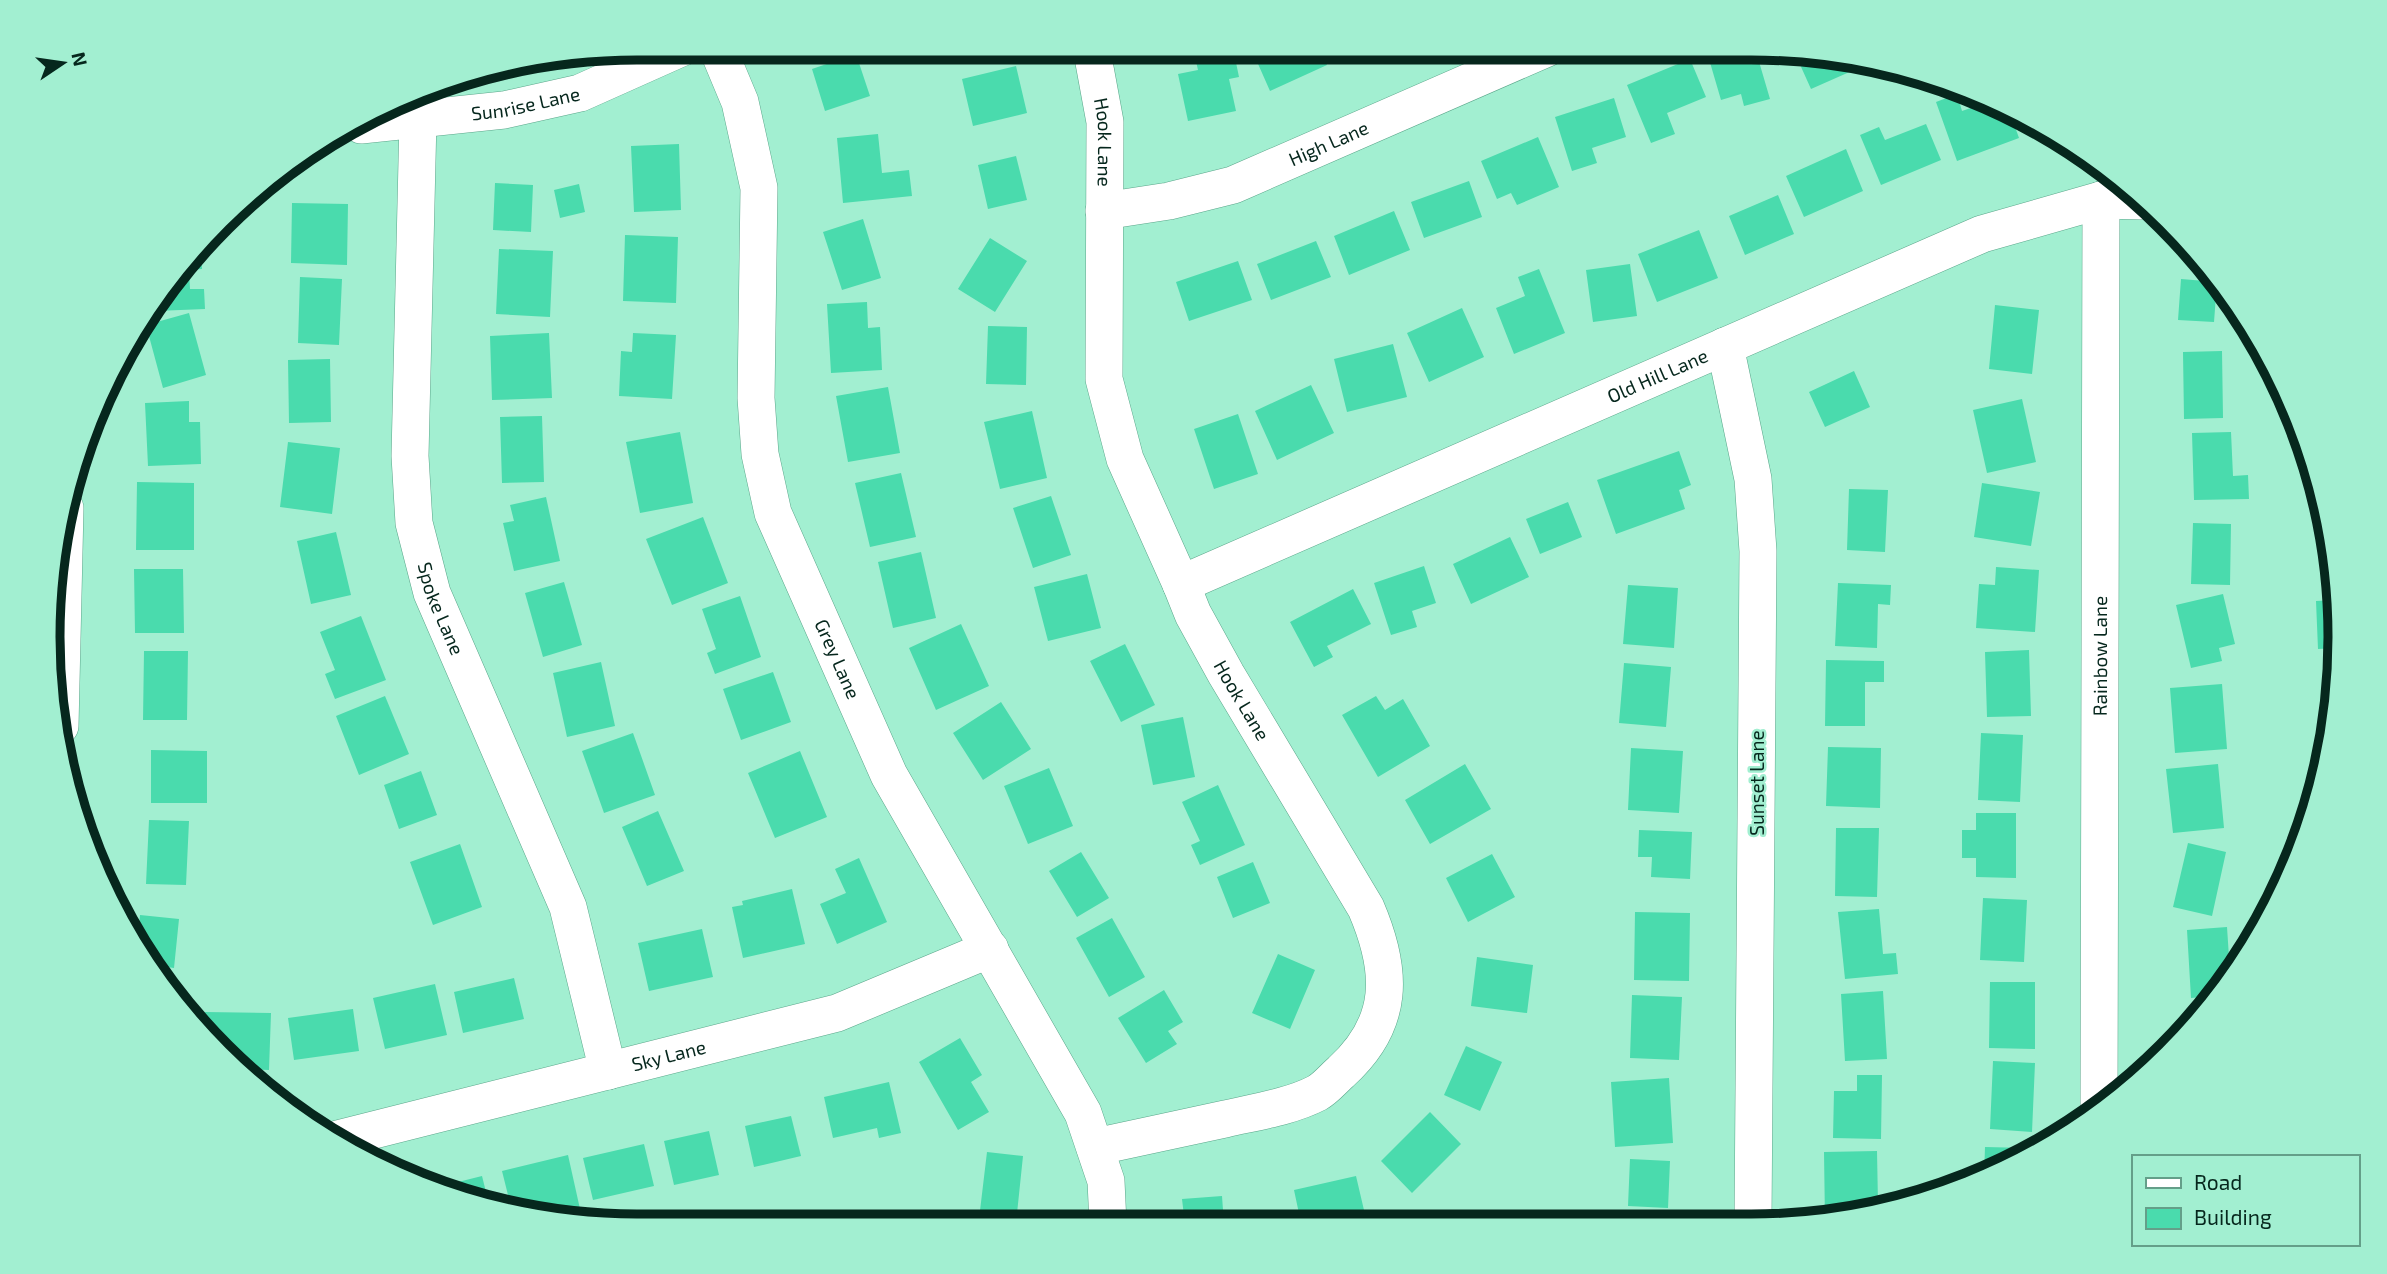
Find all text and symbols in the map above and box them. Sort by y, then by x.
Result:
north arrow [28,28,98,98]
text: N [67,50,93,68]
street label: Sunrise Lane [470,81,582,124]
street label: Hook Lane [1090,96,1117,187]
street label: High Lane [1285,115,1372,170]
street label: Old Hill Lane [1603,343,1711,407]
street label: Spoke Lane [414,560,469,658]
street label: Rainbow Lane [2088,596,2111,716]
street label: Grey Lane [810,615,866,702]
street label: Hook Lane [1210,656,1275,744]
street label: Sunset Lane [1745,730,1768,836]
street label: Sky Lane [629,1035,708,1075]
legend [2132,1155,2359,1246]
text: Road [2194,1169,2242,1194]
text: Building [2194,1204,2272,1229]

